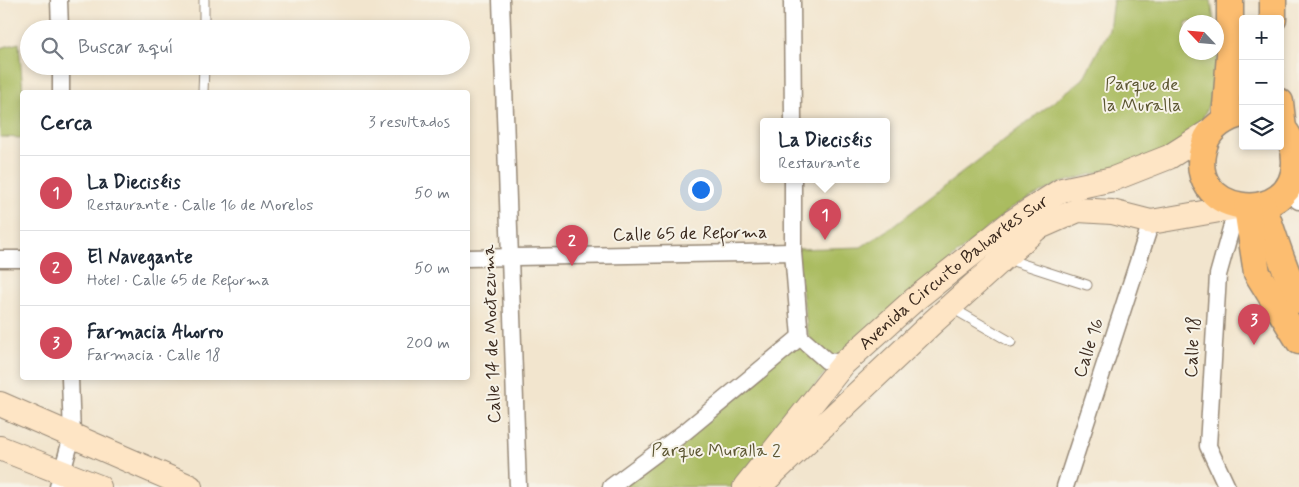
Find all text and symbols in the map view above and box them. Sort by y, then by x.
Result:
north arrow [1179,15,1224,60]
map controls [1239,15,1284,150]
button: + [1239,15,1284,60]
search box [20,20,470,75]
icon: search [38,34,66,62]
text: Buscar aquí [78,35,173,60]
button: − [1239,60,1284,105]
park label: Parque de la Muralla [1103,73,1181,118]
button: layers [1239,105,1284,150]
text: Cerca [40,109,93,137]
text: 3 resultados [369,112,450,133]
popup [760,118,890,183]
text: La Dieciséis [778,128,872,153]
text: Restaurante [778,153,860,174]
text: La Dieciséis [87,170,181,195]
your location [688,177,714,203]
text: 1 [52,183,60,204]
text: 50 m [414,183,450,204]
street label: Avenida Circuito Baluartes Sur [854,189,1054,356]
text: Restaurante · Calle 16 de Morelos [87,195,314,216]
pin: 1 [809,199,841,240]
street label: Calle 65 de Reforma [612,221,768,249]
pin: 2 [556,225,588,266]
street label: Calle 14 de Moctezuma [477,244,507,424]
text: El Navegante [87,245,193,270]
text: 2 [52,258,60,279]
text: 50 m [414,258,450,279]
text: Hotel · Calle 65 de Reforma [87,270,269,291]
pin: 3 [1238,304,1270,345]
street label: Calle 16 [1068,315,1110,381]
street label: Calle 18 [1179,316,1207,378]
text: Farmacia Ahorro [87,320,223,345]
text: 3 [52,333,60,354]
text: 200 m [406,333,450,354]
text: Farmacia · Calle 18 [87,345,221,366]
park label: Parque Muralla 2 [651,439,781,463]

